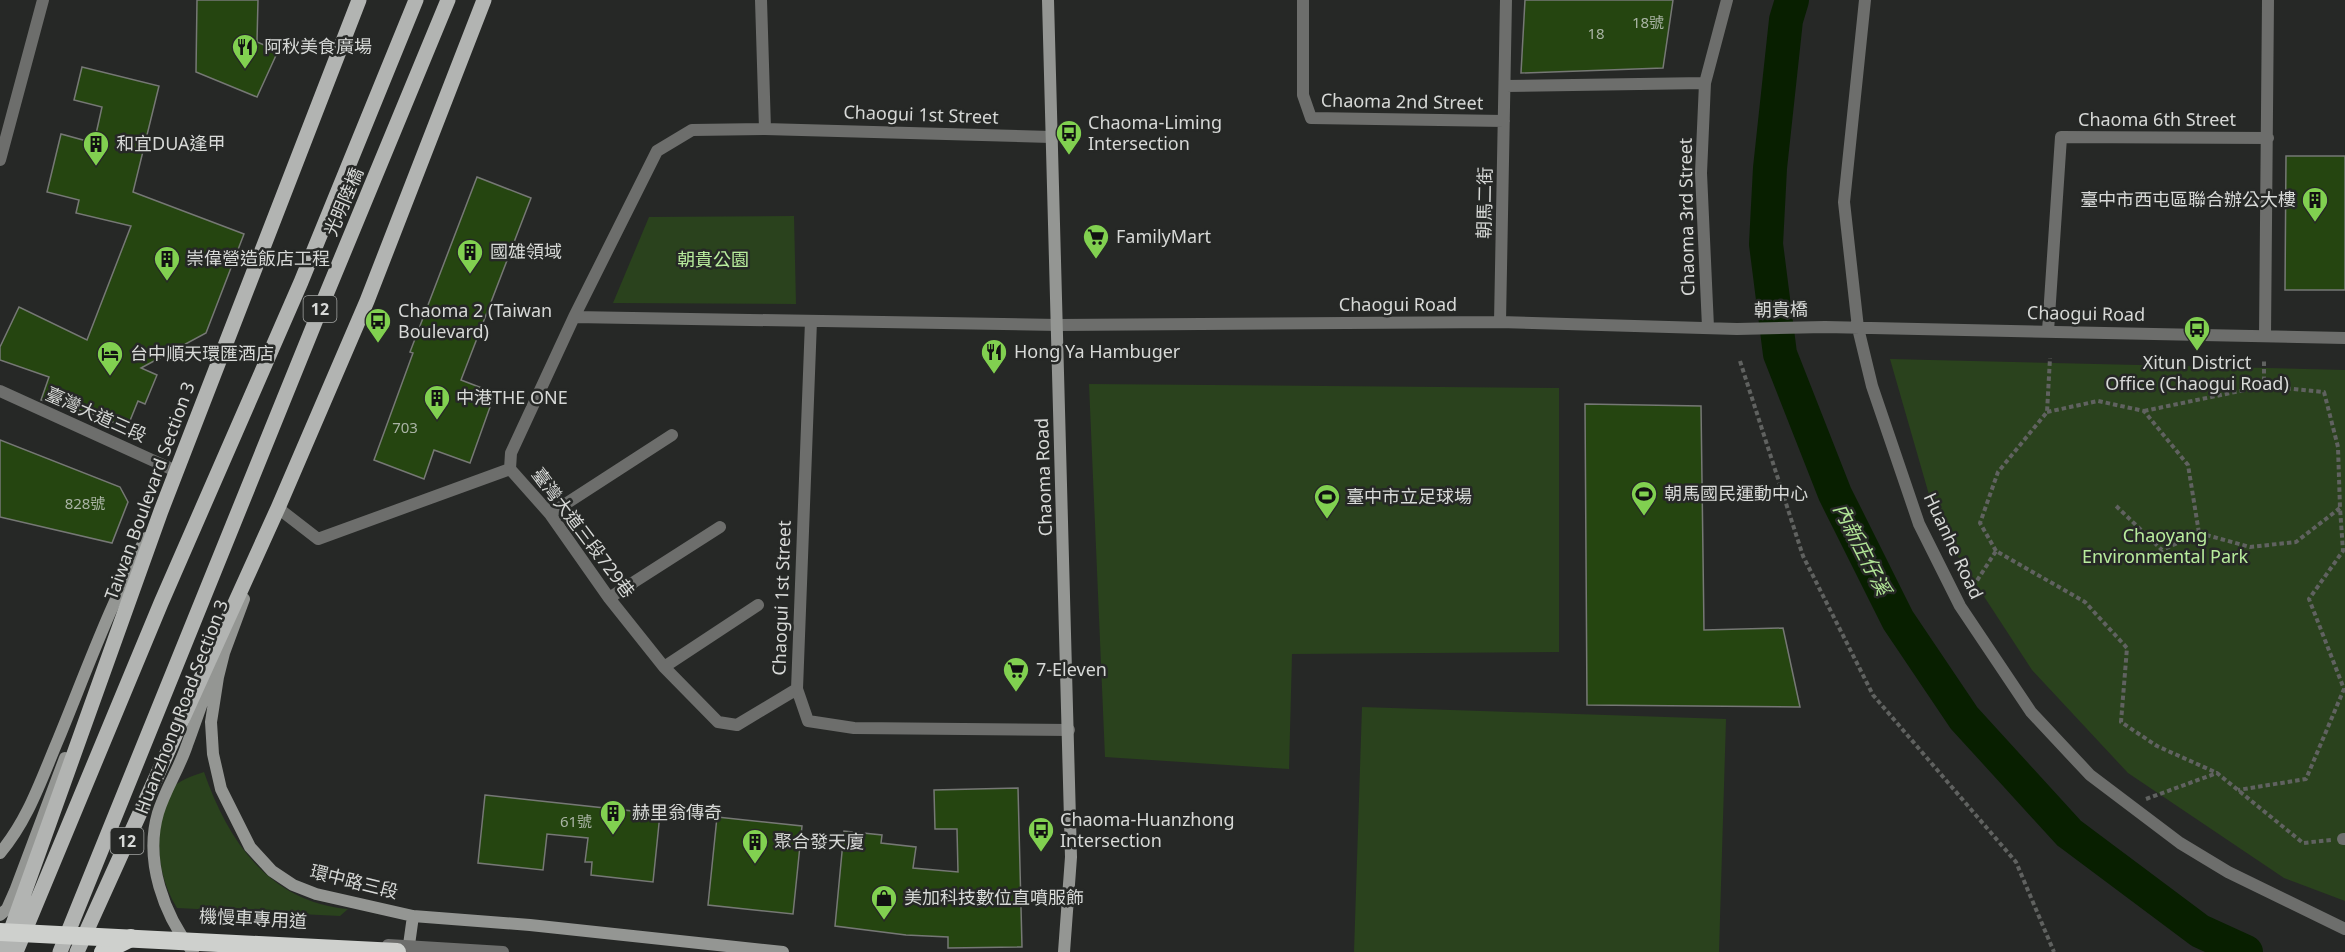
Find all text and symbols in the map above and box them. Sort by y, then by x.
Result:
house number: 18號 [1632,12,1664,32]
house number: 18 [1587,23,1605,43]
restaurant icon: 阿秋美食廣場 [230,32,260,70]
place label: 阿秋美食廣場 [264,34,372,58]
street label: Chaoma 2nd Street [1321,88,1484,114]
street label: Chaogui 1st Street [843,99,1000,129]
street label: Chaoma 6th Street [2078,107,2236,131]
place label: Chaoma-Liming Intersection [1088,110,1222,155]
bus stop icon: Chaoma-Liming Intersection [1054,118,1084,156]
building icon: 和宜DUA逢甲 [81,129,111,167]
place label: 和宜DUA逢甲 [116,131,226,155]
street label: Chaoma 3rd Street [1673,137,1699,296]
street label: 光明陸橋 [318,164,368,239]
street label: 朝馬二街 [1471,167,1497,239]
building icon: 臺中市西屯區聯合辦公大樓 [2300,185,2330,223]
place label: 臺中市西屯區聯合辦公大樓 [2080,187,2296,211]
supermarket icon: FamilyMart [1081,222,1111,260]
place label: FamilyMart [1116,224,1212,248]
building icon: 國雄領域 [455,237,485,275]
place label: 國雄領域 [490,239,562,263]
building icon: 崇偉營造飯店工程 [152,244,182,282]
place label: 崇偉營造飯店工程 [186,246,330,270]
park label: 朝貴公園 [677,247,749,271]
street label: Chaogui Road [1339,292,1457,316]
road number: 12 [304,296,336,322]
street label: 朝貴橋 [1754,297,1808,321]
place label: Chaoma 2 (Taiwan Boulevard) [398,298,552,343]
street label: Chaogui Road [2027,300,2145,326]
bus stop icon: Chaoma 2 (Taiwan Boulevard) [363,306,393,344]
bus stop icon: Xitun District Office (Chaogui Road) [2182,314,2212,352]
restaurant icon: Hong Ya Hambuger [979,337,1009,375]
hotel icon: 台中順天環匯酒店 [95,339,125,377]
place label: Hong Ya Hambuger [1014,339,1181,363]
place label: 台中順天環匯酒店 [130,341,274,365]
place label: Xitun District Office (Chaogui Road) [2105,350,2289,395]
street label: Taiwan Boulevard Section 3 [98,378,200,603]
street label: 臺灣大道三段 [42,381,151,447]
building icon: 中港THE ONE [422,383,452,421]
place label: 中港THE ONE [456,385,568,409]
house number: 703 [392,417,418,437]
street label: Chaoma Road [1029,417,1057,537]
street label: 臺灣大道三段729巷 [527,463,641,602]
sports icon: 朝馬國民運動中心 [1629,479,1659,517]
place label: 朝馬國民運動中心 [1664,481,1808,505]
sports icon: 臺中市立足球場 [1312,482,1342,520]
place label: 臺中市立足球場 [1346,484,1472,508]
street label: Huanhe Road [1919,488,1989,603]
house number: 828號 [65,493,105,513]
water label: 內新庄仔溪 [1828,498,1899,602]
street label: Chaogui 1st Street [766,519,796,676]
park label: Chaoyang Environmental Park [2082,523,2248,568]
street label: Huanzhong Road Section 3 [129,596,233,817]
supermarket icon: 7-Eleven [1001,655,1031,693]
place label: 7-Eleven [1036,657,1107,681]
building icon: 赫里翁傳奇 [598,798,628,836]
place label: 赫里翁傳奇 [632,800,722,824]
place label: Chaoma-Huanzhong Intersection [1060,807,1235,852]
house number: 61號 [560,811,592,831]
bus stop icon: Chaoma-Huanzhong Intersection [1026,815,1056,853]
building icon: 聚合發天廈 [740,827,770,865]
road number: 12 [110,828,144,854]
place label: 聚合發天廈 [774,829,864,853]
street label: 環中路三段 [308,858,401,904]
shop icon: 美加科技數位直噴服飾 [869,883,899,921]
place label: 美加科技數位直噴服飾 [904,885,1084,909]
street label: 機慢車專用道 [198,903,308,933]

